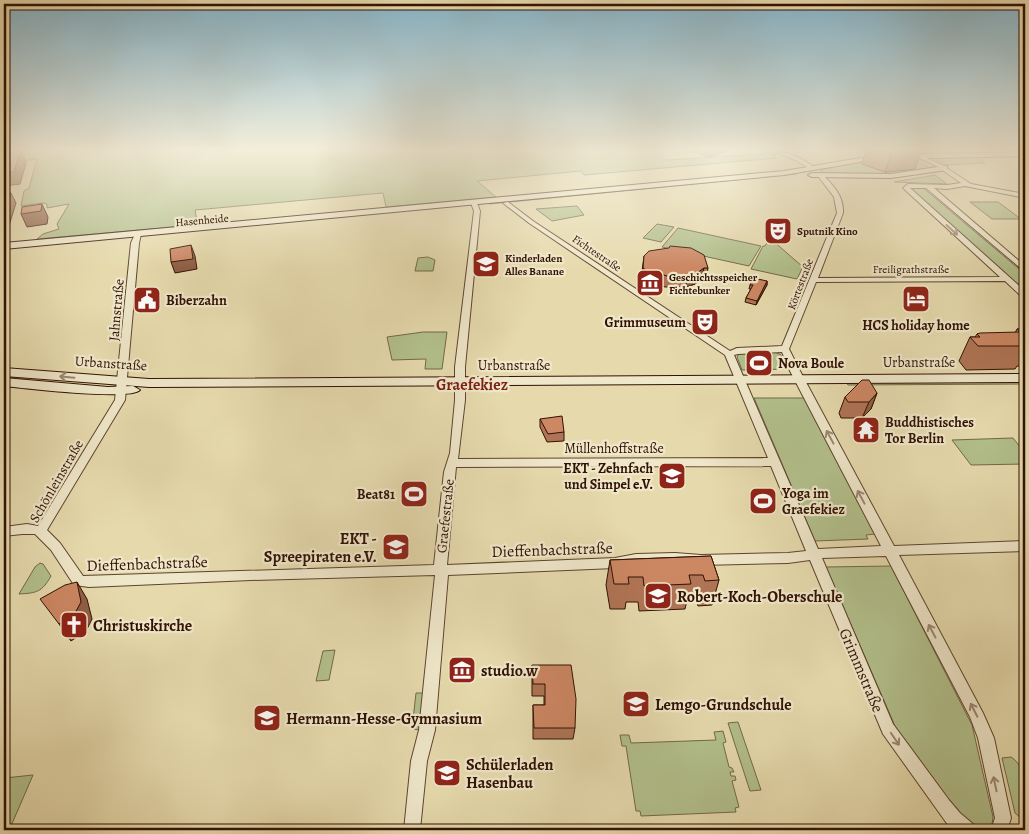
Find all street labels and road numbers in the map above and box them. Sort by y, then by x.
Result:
street label: Hasenheide [175,211,229,230]
street label: Fichtestraße [569,231,624,275]
street label: Körtestraße [784,256,817,312]
street label: Freiligrathstraße [873,262,949,277]
street label: Jahnstraße [104,278,129,342]
street label: Urbanstraße [74,351,148,376]
street label: Urbanstraße [883,353,955,372]
street label: Urbanstraße [478,356,550,375]
street label: Schönleinstraße [25,436,88,526]
street label: Müllenhoffstraße [564,439,664,458]
street label: Graefestraße [432,478,459,554]
street label: Dieffenbachstraße [491,537,613,563]
street label: Dieffenbachstraße [86,551,208,577]
street label: Grimmstraße [833,625,889,716]

